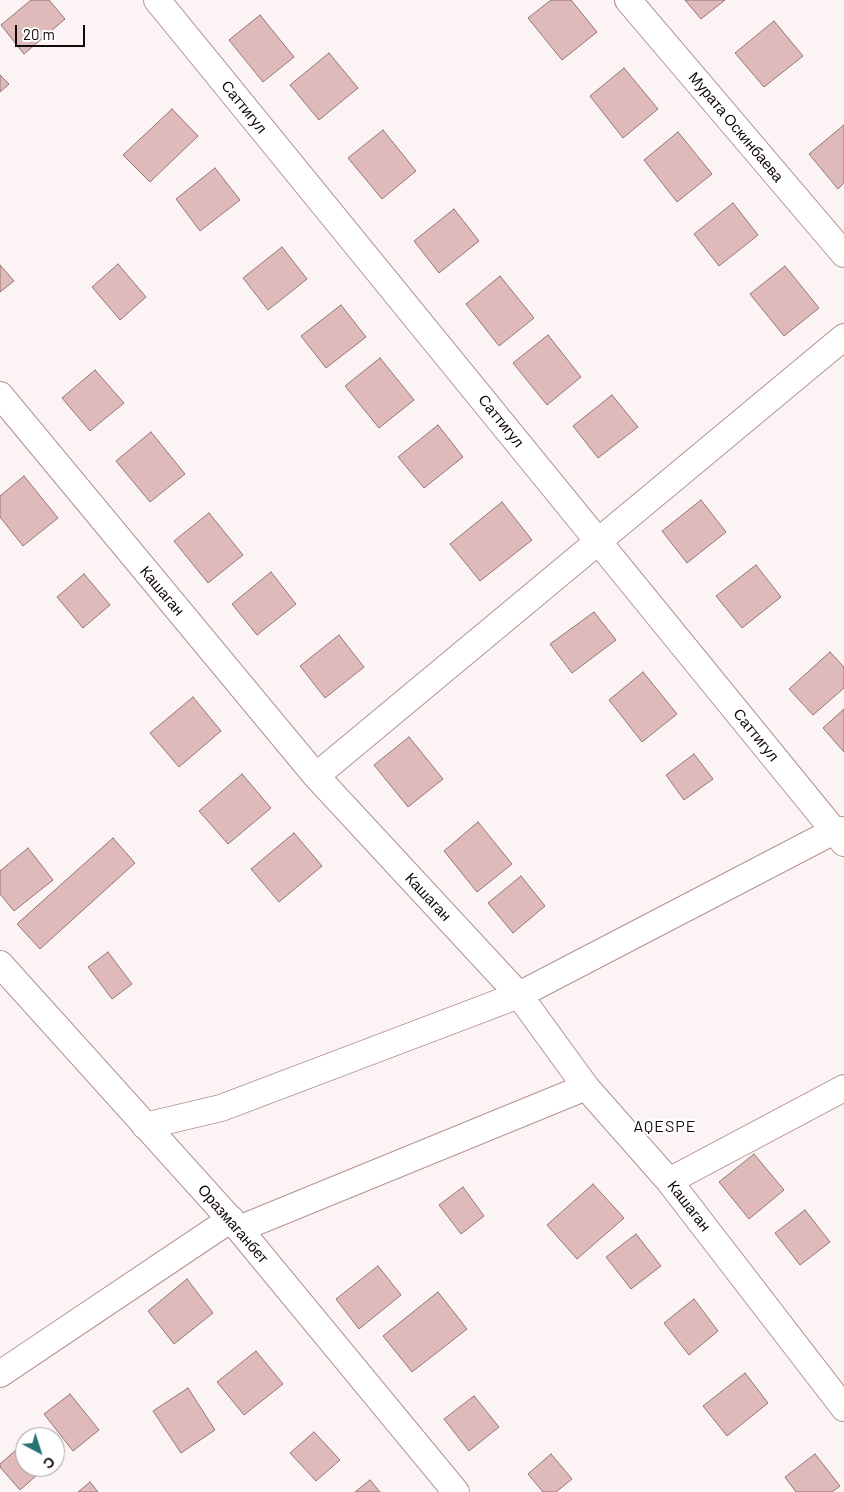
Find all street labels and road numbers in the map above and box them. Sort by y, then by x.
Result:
street label: Мурата Оскинбаева [685,68,787,186]
street label: Саттигул [217,77,271,137]
street label: Саттигул [474,391,528,451]
street label: Кашаган [136,563,188,619]
street label: Саттигул [729,705,783,765]
street label: Кашаган [401,869,455,925]
street label: Кашаган [664,1177,714,1235]
street label: Оразмаганбет [194,1181,272,1267]

